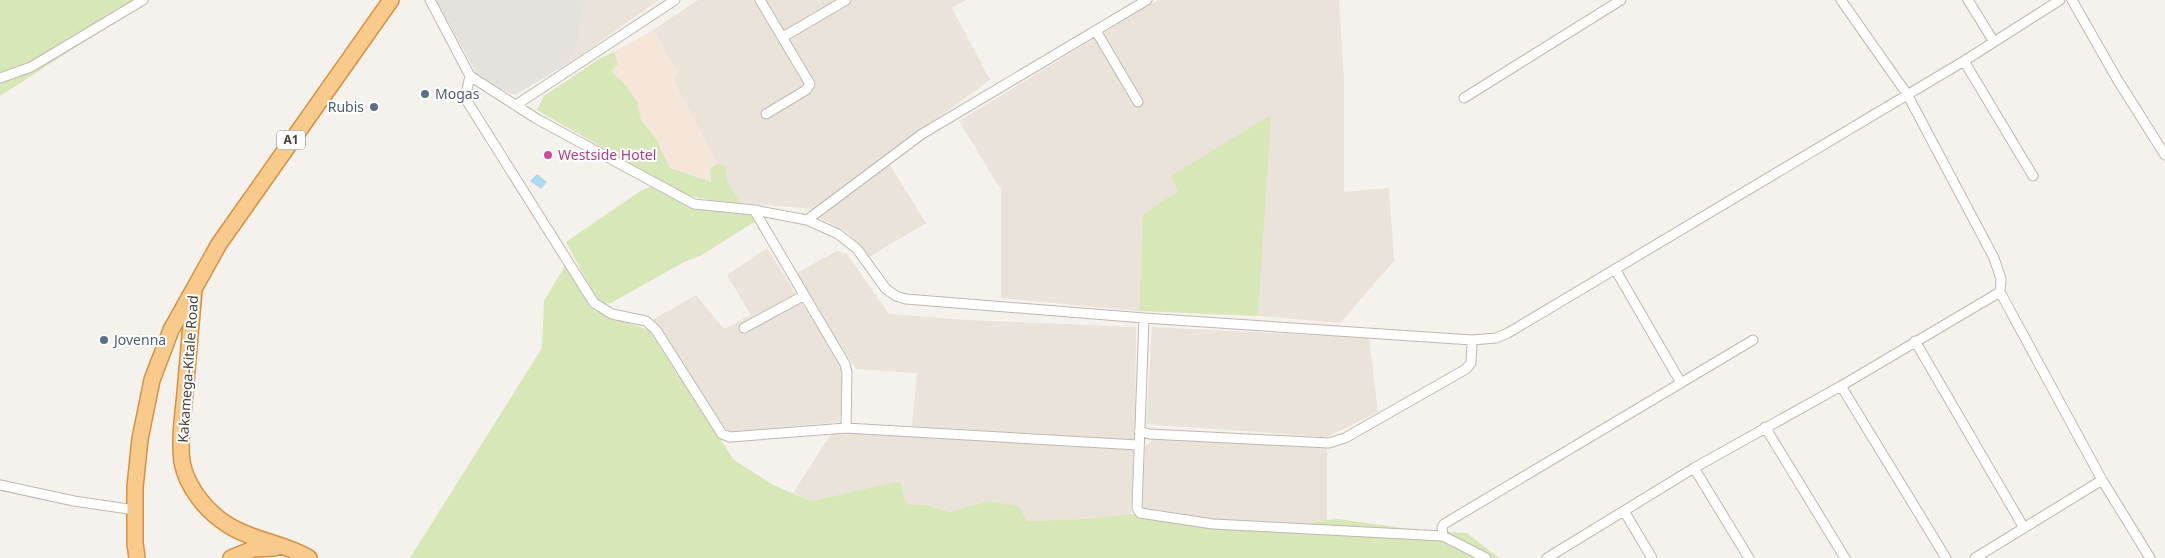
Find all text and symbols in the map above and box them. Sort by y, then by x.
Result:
place label: Mogas [435,84,480,103]
marker: Mogas [419,88,431,100]
place label: Rubis [328,97,364,116]
marker: Rubis [368,101,380,113]
road number: A1 [277,130,305,150]
place label: Westside Hotel [558,145,656,164]
marker: Westside Hotel [542,149,554,161]
street label: Kakamega-Kitale Road [173,295,202,443]
place label: Jovenna [112,330,166,349]
marker: Jovenna [98,334,110,346]

